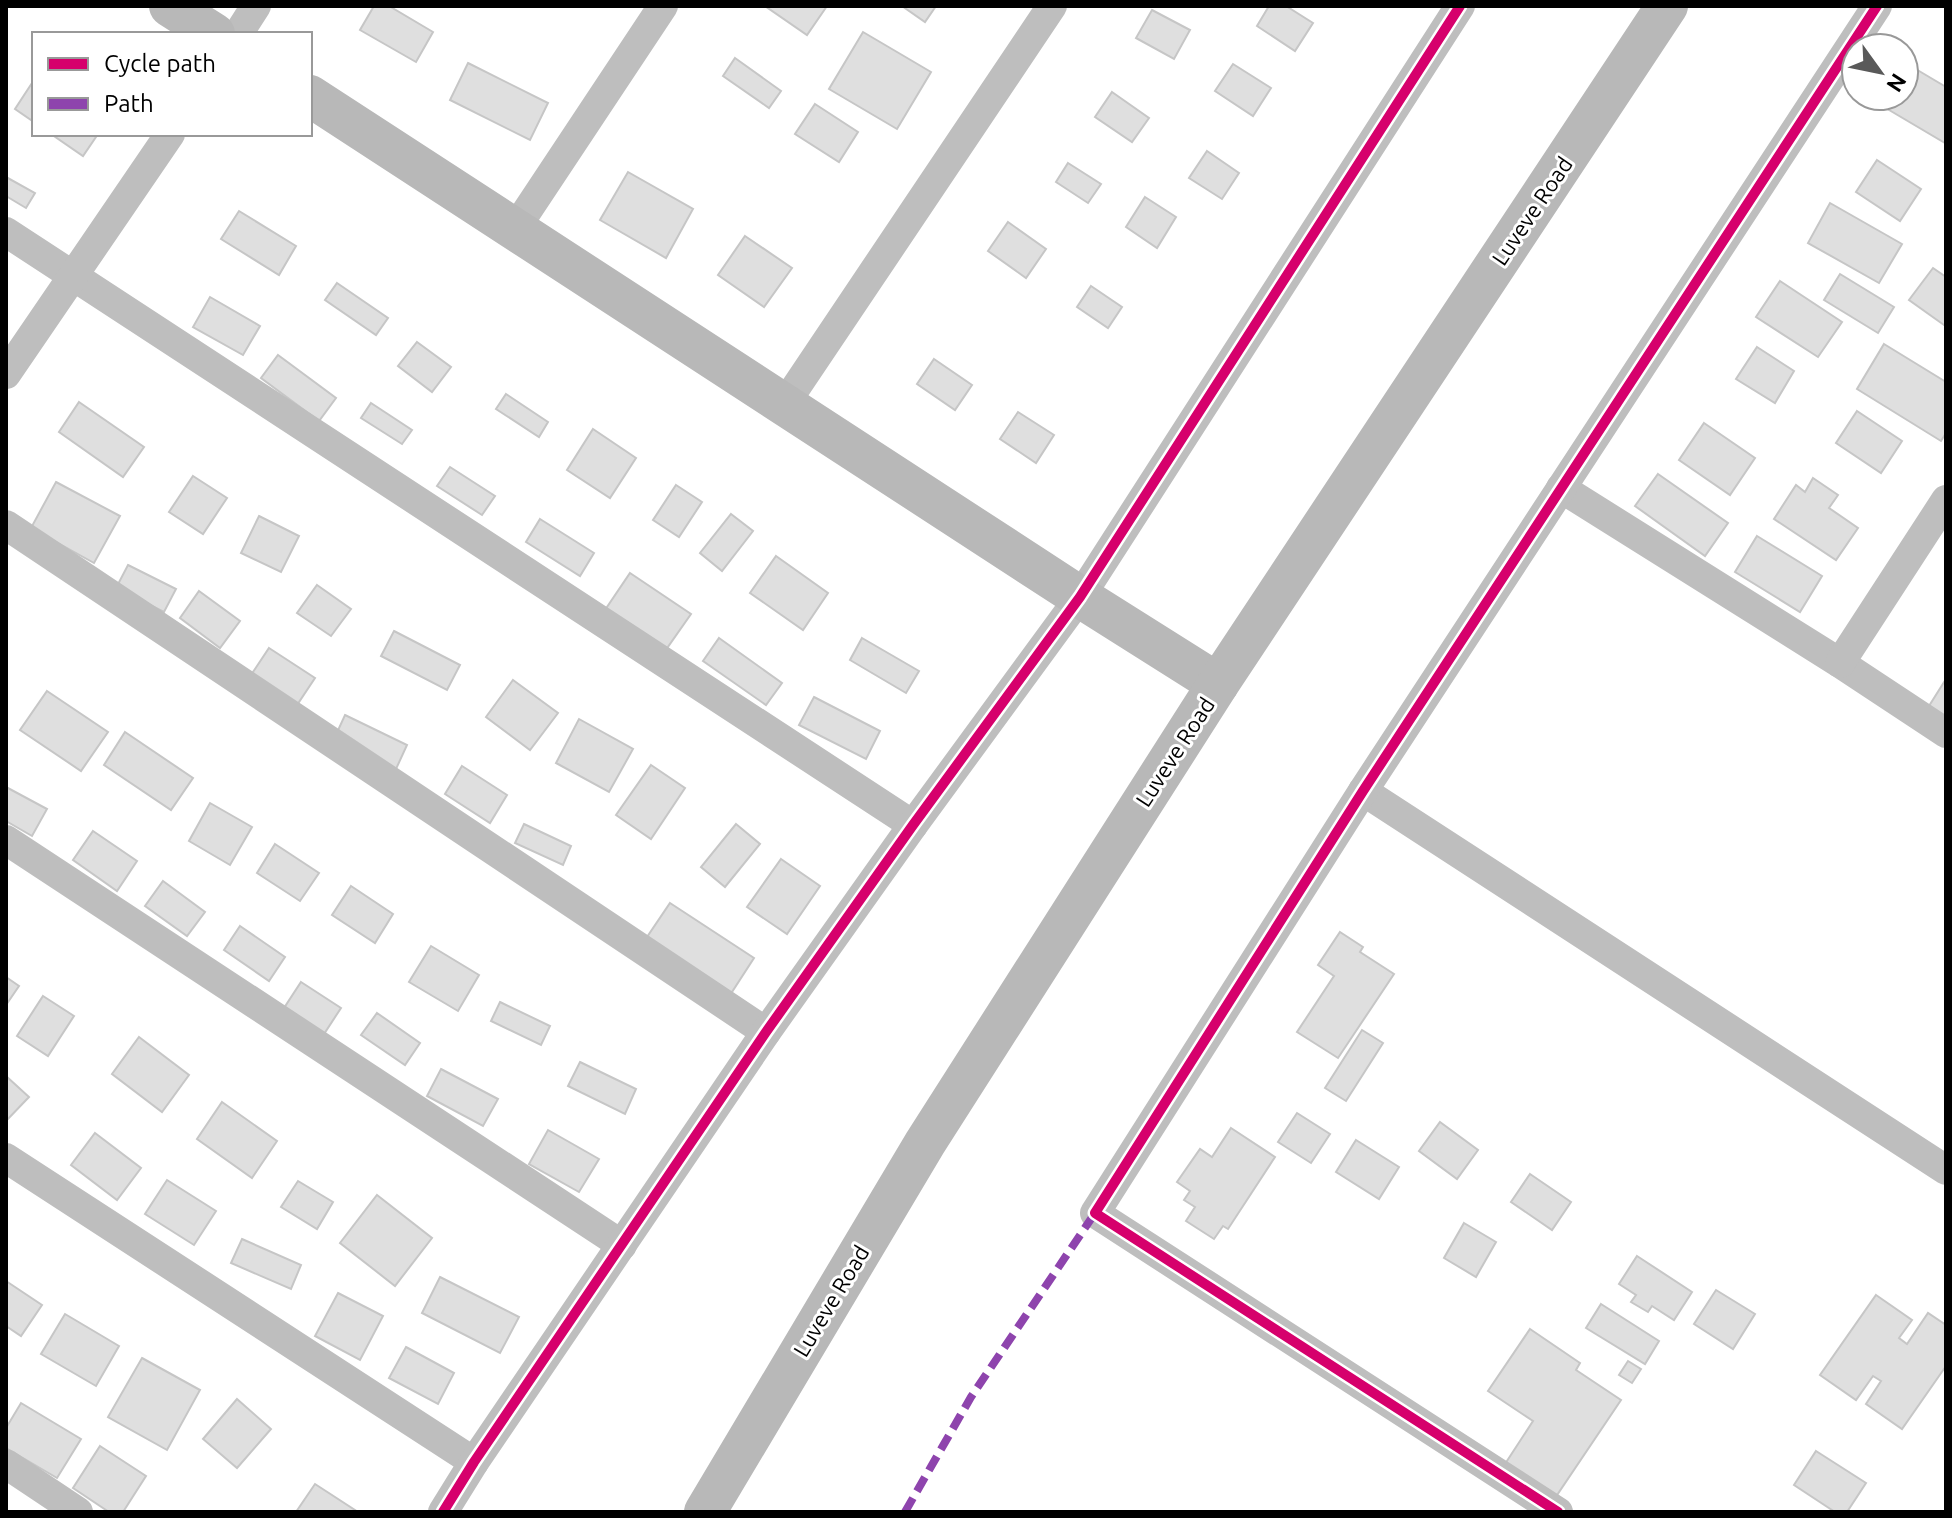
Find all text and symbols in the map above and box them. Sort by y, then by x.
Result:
legend [32,32,312,136]
north arrow [1840,32,1920,112]
text: Cycle path [104,50,216,77]
text: N [1882,69,1912,97]
text: Path [104,90,154,117]
street label: Luveve Road [1486,152,1577,270]
street label: Luveve Road [1130,692,1219,811]
street label: Luveve Road [788,1241,874,1361]

